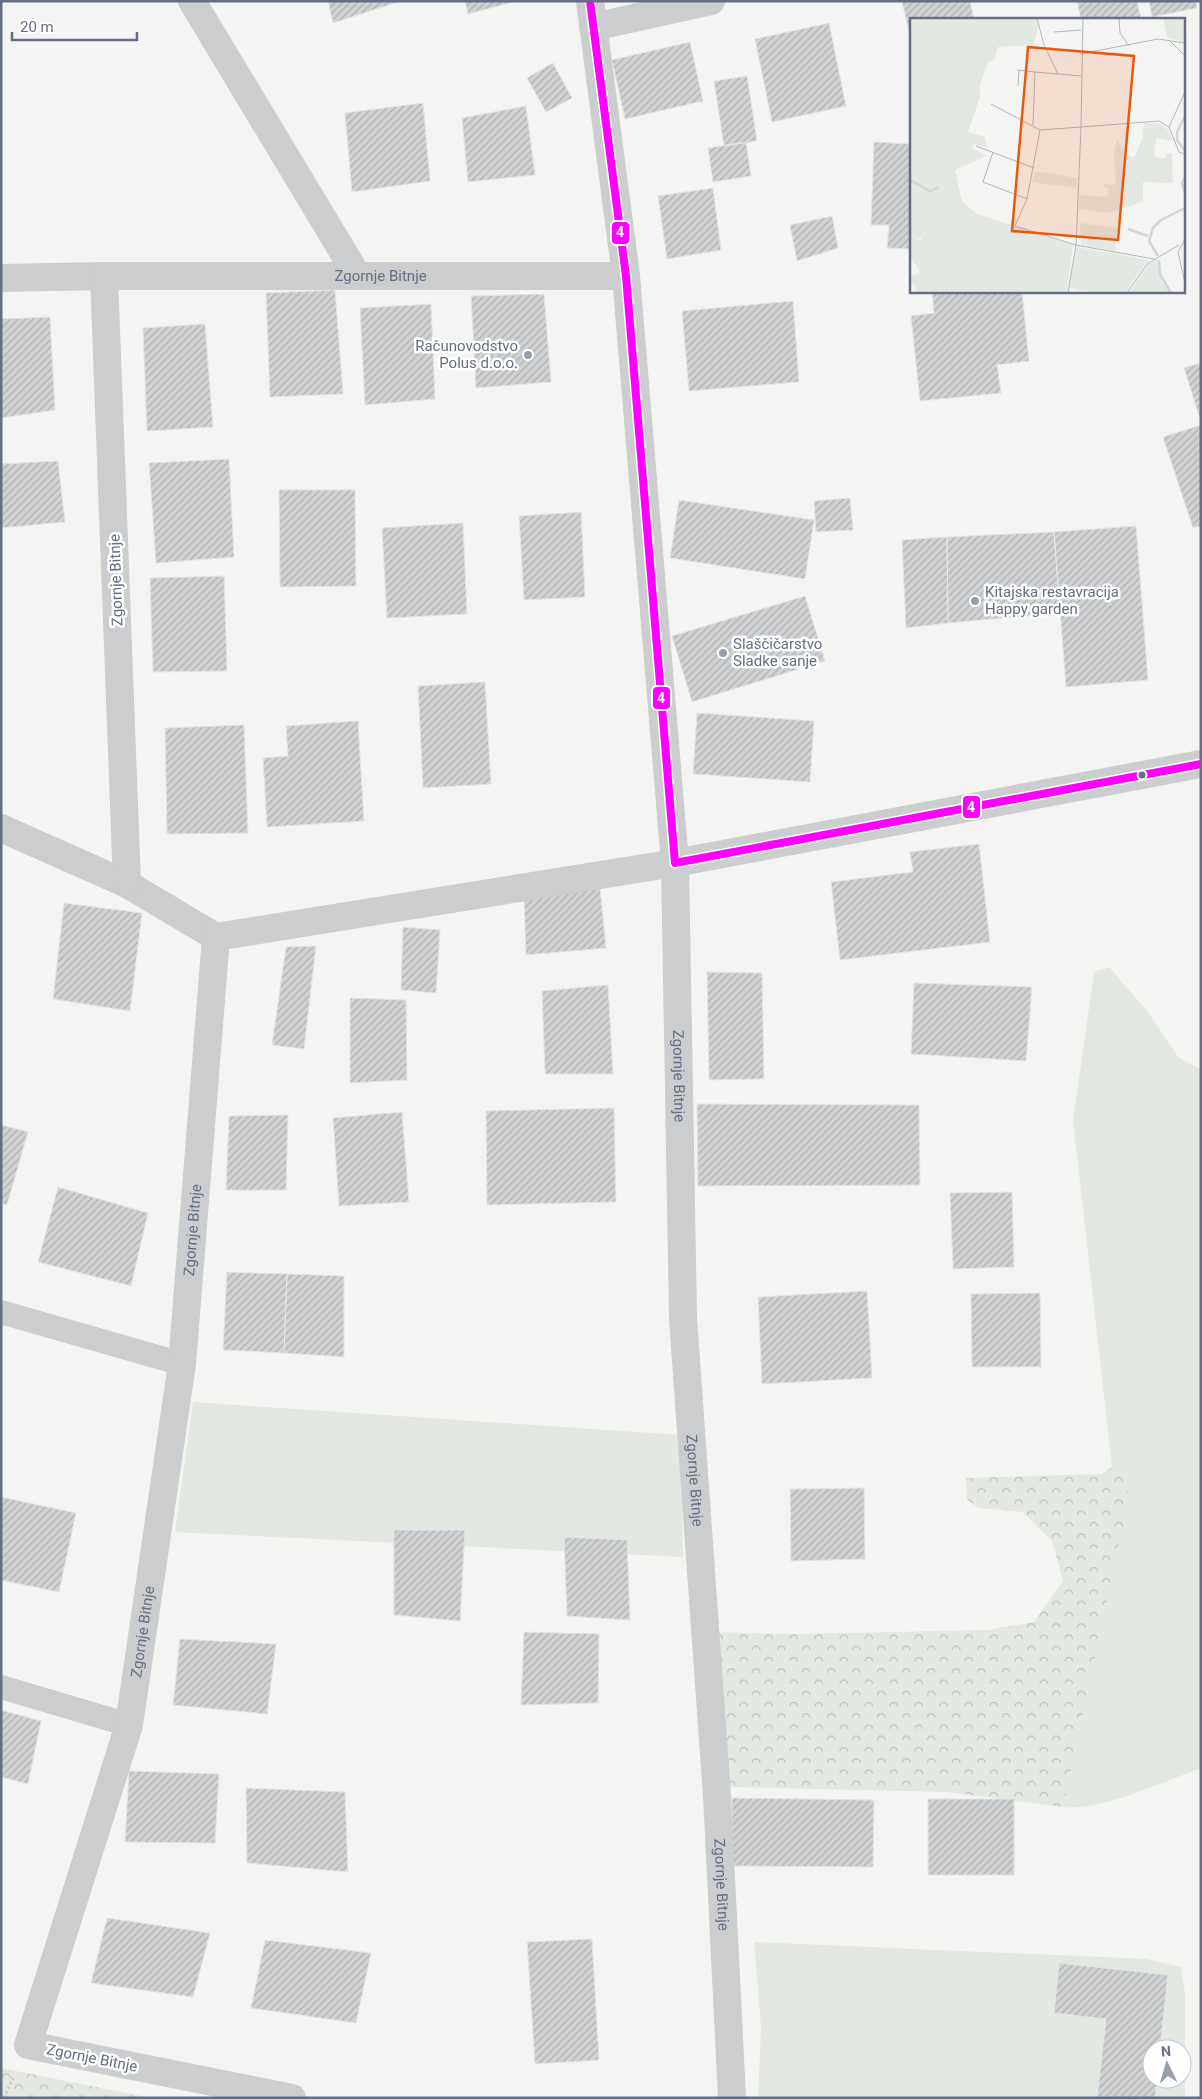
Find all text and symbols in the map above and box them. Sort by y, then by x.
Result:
scale bar [12,10,138,42]
text: 20 m [20,18,54,36]
inset map [910,18,1184,292]
line badge: 4 [611,221,630,245]
text: 4 [616,224,624,240]
street label: Zgornje Bitnje [334,267,427,285]
place label: Računovodstvo Polus d.o.o. [415,337,518,372]
marker: Računovodstvo Polus d.o.o. [522,349,534,361]
street label: Zgornje Bitnje [105,534,127,626]
place label: Kitajska restavracija Happy garden [985,583,1119,618]
marker: Kitajska restavracija Happy garden [969,595,981,607]
place label: Slaščičarstvo Sladke sanje [733,635,822,670]
marker: Slaščičarstvo Sladke sanje [717,647,729,659]
line badge: 4 [652,686,671,710]
text: 4 [657,690,665,706]
unlabelled marker [1137,770,1147,780]
line badge: 4 [962,795,981,819]
text: 4 [967,799,975,815]
street label: Zgornje Bitnje [669,1030,689,1122]
street label: Zgornje Bitnje [180,1183,205,1277]
street label: Zgornje Bitnje [682,1434,707,1527]
street label: Zgornje Bitnje [127,1585,158,1679]
street label: Zgornje Bitnje [710,1838,733,1931]
north arrow [1142,2039,1192,2089]
street label: Zgornje Bitnje [45,2040,139,2076]
text: N [1160,2043,1171,2059]

